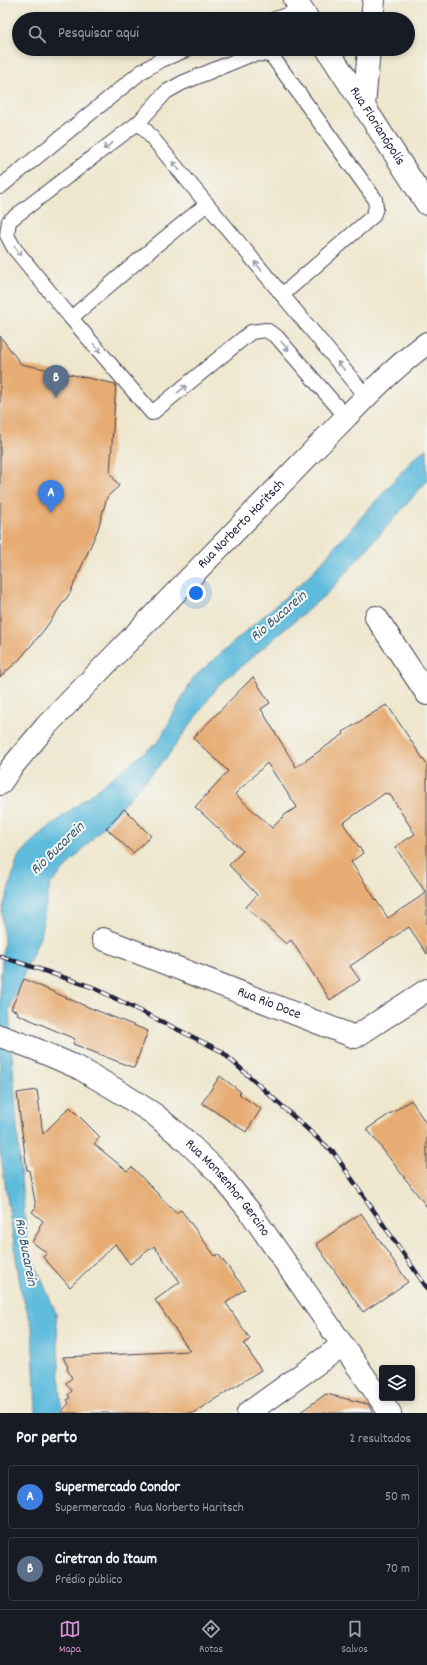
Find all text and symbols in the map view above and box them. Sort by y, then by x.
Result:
search box [12,12,415,56]
icon: search [26,23,48,45]
text: Pesquisar aqui [58,23,139,45]
street label: Rua Florianópolis [344,83,410,170]
one-way arrow [103,142,114,150]
one-way arrow [171,161,180,171]
one-way arrow [13,246,22,257]
one-way arrow [254,261,263,272]
one-way arrow [281,341,290,352]
one-way arrow [92,343,101,353]
one-way arrow [337,361,346,372]
pin: B [43,365,69,398]
one-way arrow [177,384,188,393]
street label: Rua Norberto Haritsch [194,475,290,574]
pin: A [38,480,64,513]
your location [186,583,206,603]
water label: Rio Bucarein [246,585,313,648]
water label: Rio Bucarein [26,817,91,881]
street label: Rua Rio Doce [234,982,304,1025]
street label: Rua Monsenhor Gercino [180,1135,275,1241]
water label: Rio Bucarein [8,1216,43,1289]
map controls [379,1365,415,1401]
button: layers [379,1365,415,1401]
text: Por perto [16,1427,77,1451]
text: 2 resultados [349,1430,411,1449]
text: Supermercado Condor [55,1477,180,1499]
text: A [26,1488,34,1507]
text: 50 m [385,1488,410,1507]
text: Supermercado · Rua Norberto Haritsch [55,1499,244,1518]
text: Ciretran do Itaum [55,1549,157,1571]
text: B [27,1560,33,1579]
text: 70 m [386,1560,410,1579]
text: Prédio público [55,1571,122,1590]
tab: Mapa [59,1618,81,1658]
tab: Rotas [199,1618,223,1658]
tab: Salvos [341,1618,368,1658]

